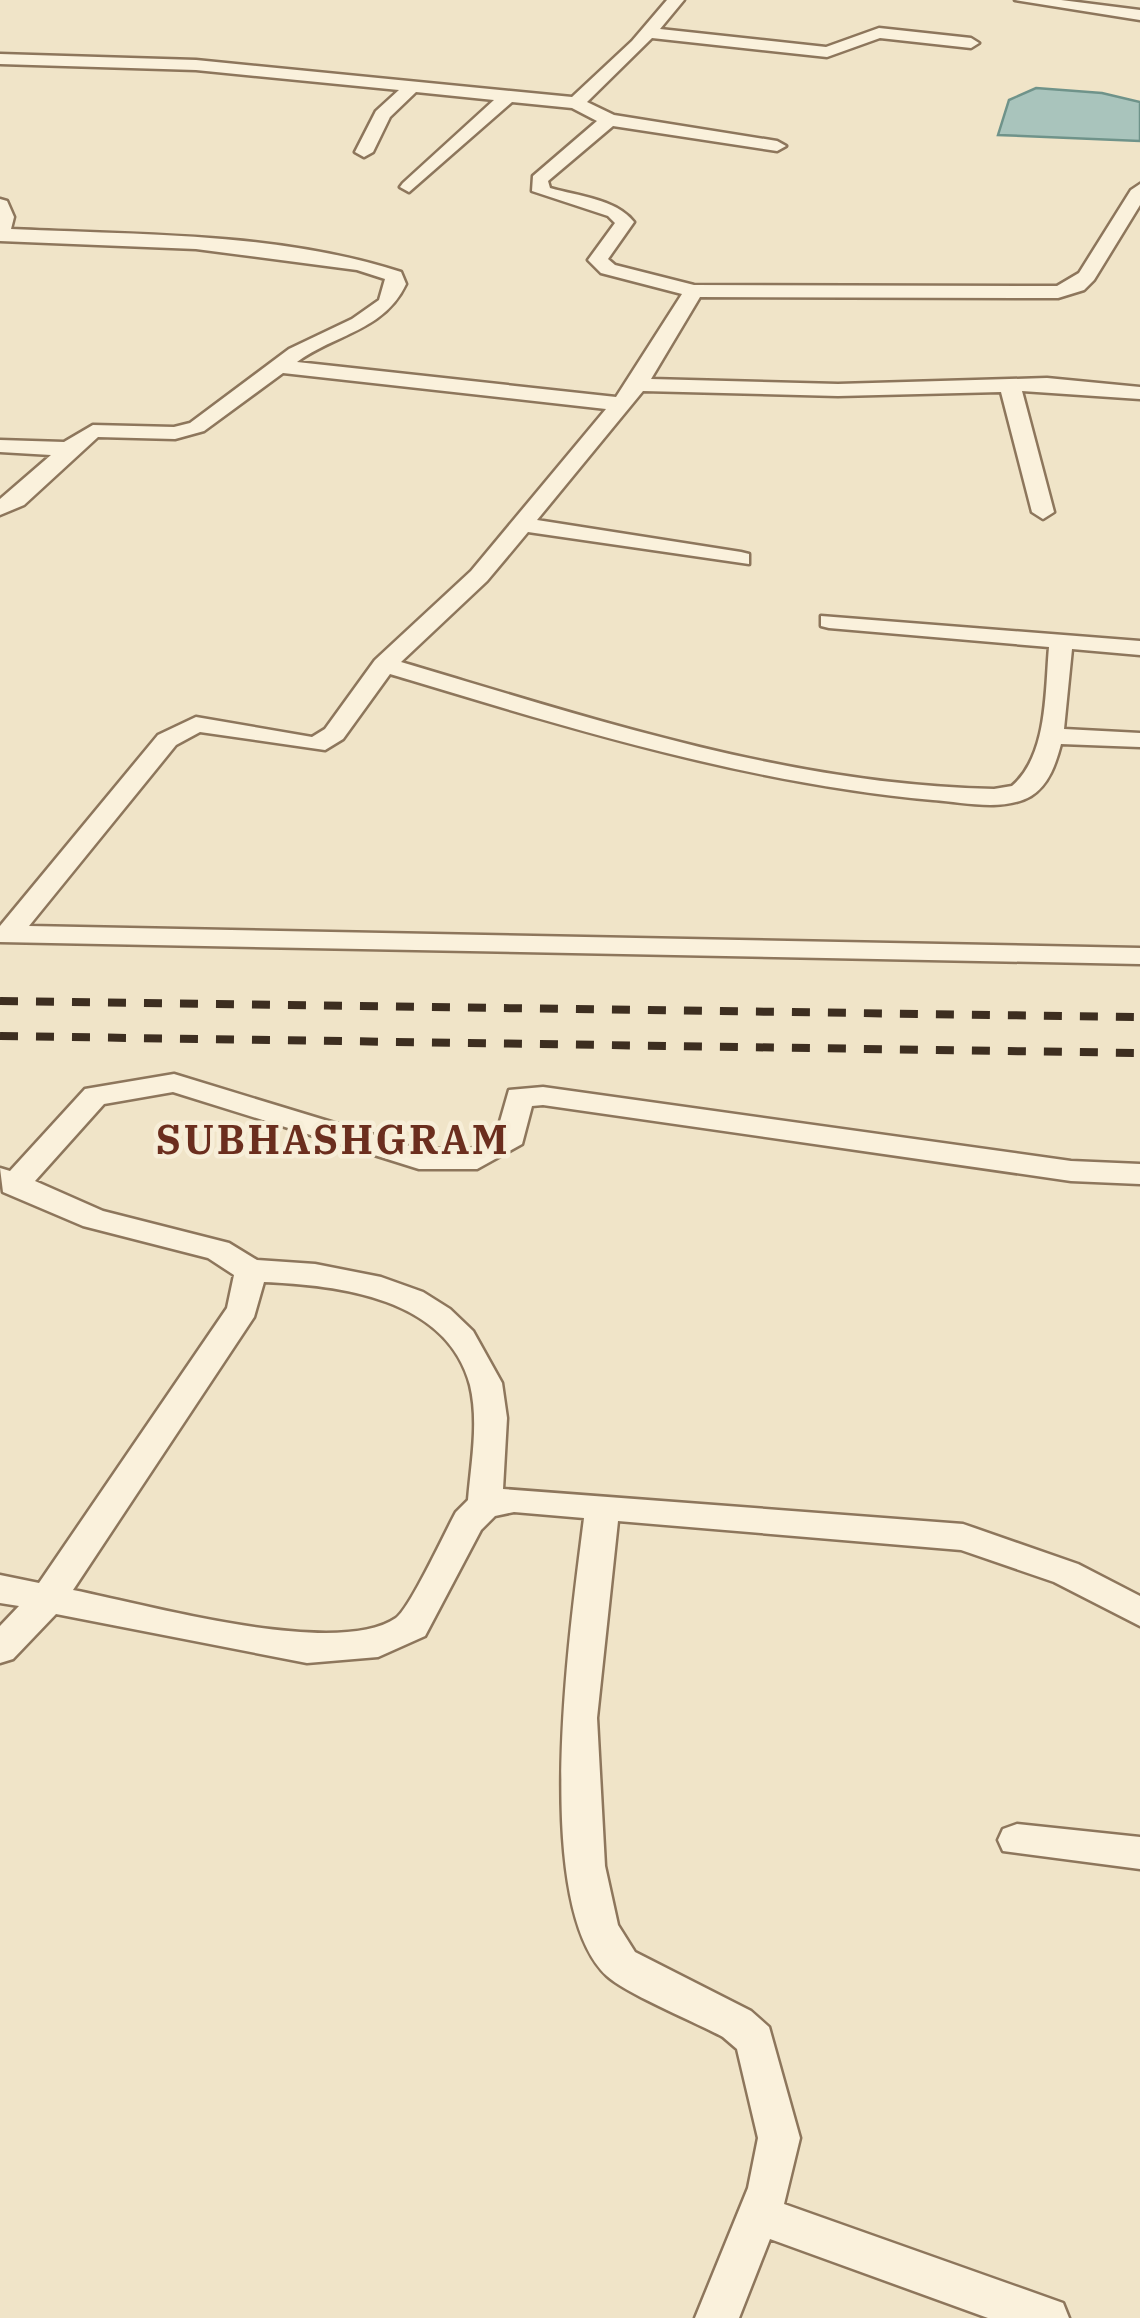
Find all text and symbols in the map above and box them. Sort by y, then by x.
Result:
district label: SUBHASHGRAM [156,1113,510,1165]

